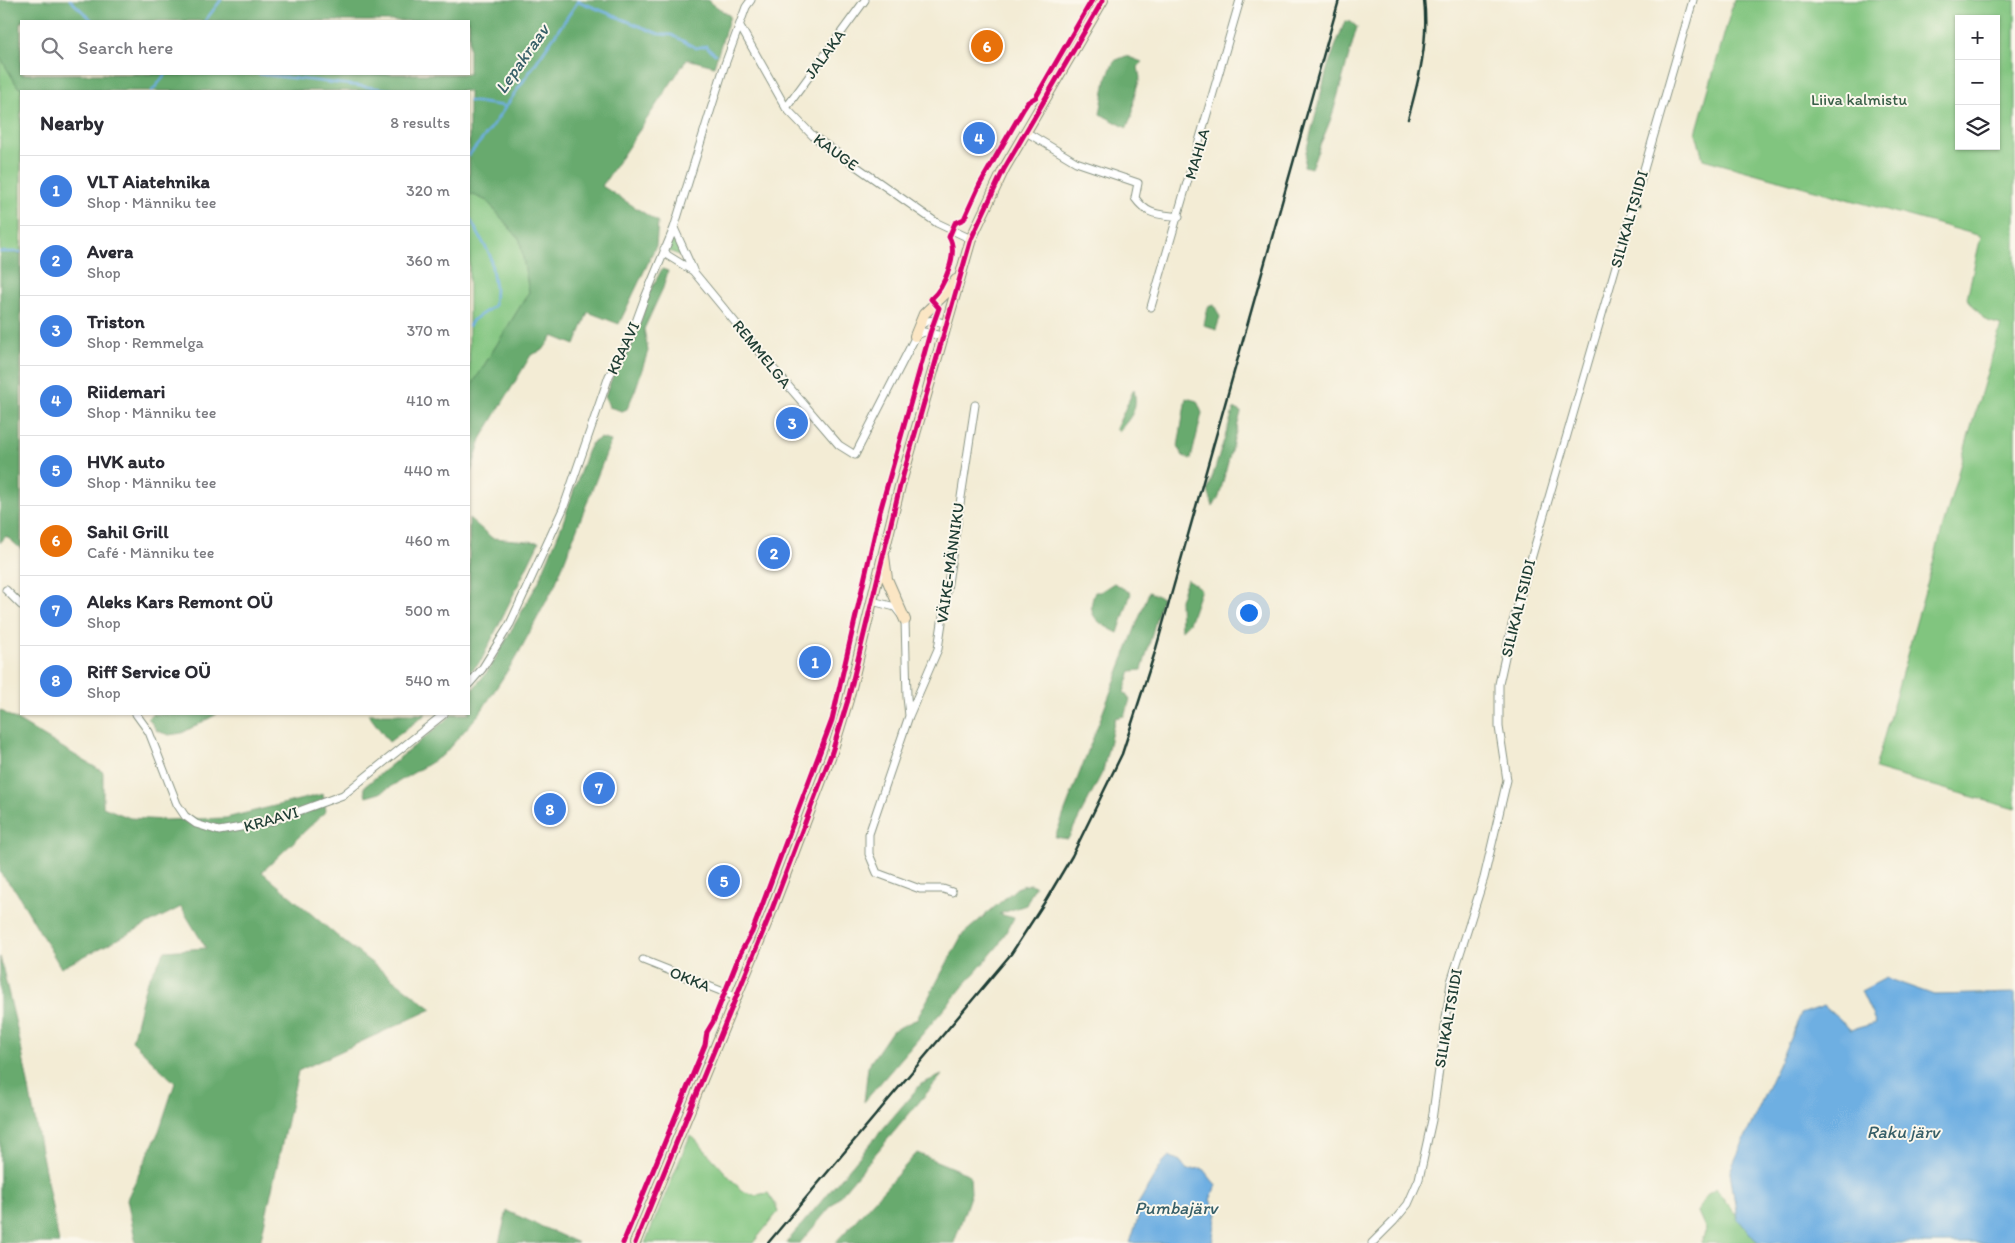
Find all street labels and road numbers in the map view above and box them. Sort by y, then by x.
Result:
street label: JALAKA [801,26,849,82]
street label: MAHLA [1181,126,1213,182]
street label: KAUGE [810,129,862,175]
street label: SILIKALTSIIDI [1606,168,1652,270]
street label: REMMELGA [729,316,795,392]
street label: KRAAVI [603,319,643,377]
street label: VÄIKE-MÄNNIKU [932,501,968,625]
street label: SILIKALTSIIDI [1497,557,1539,659]
street label: KRAAVI [241,802,301,836]
street label: OKKA [667,962,713,996]
street label: SILIKALTSIIDI [1430,967,1466,1069]

